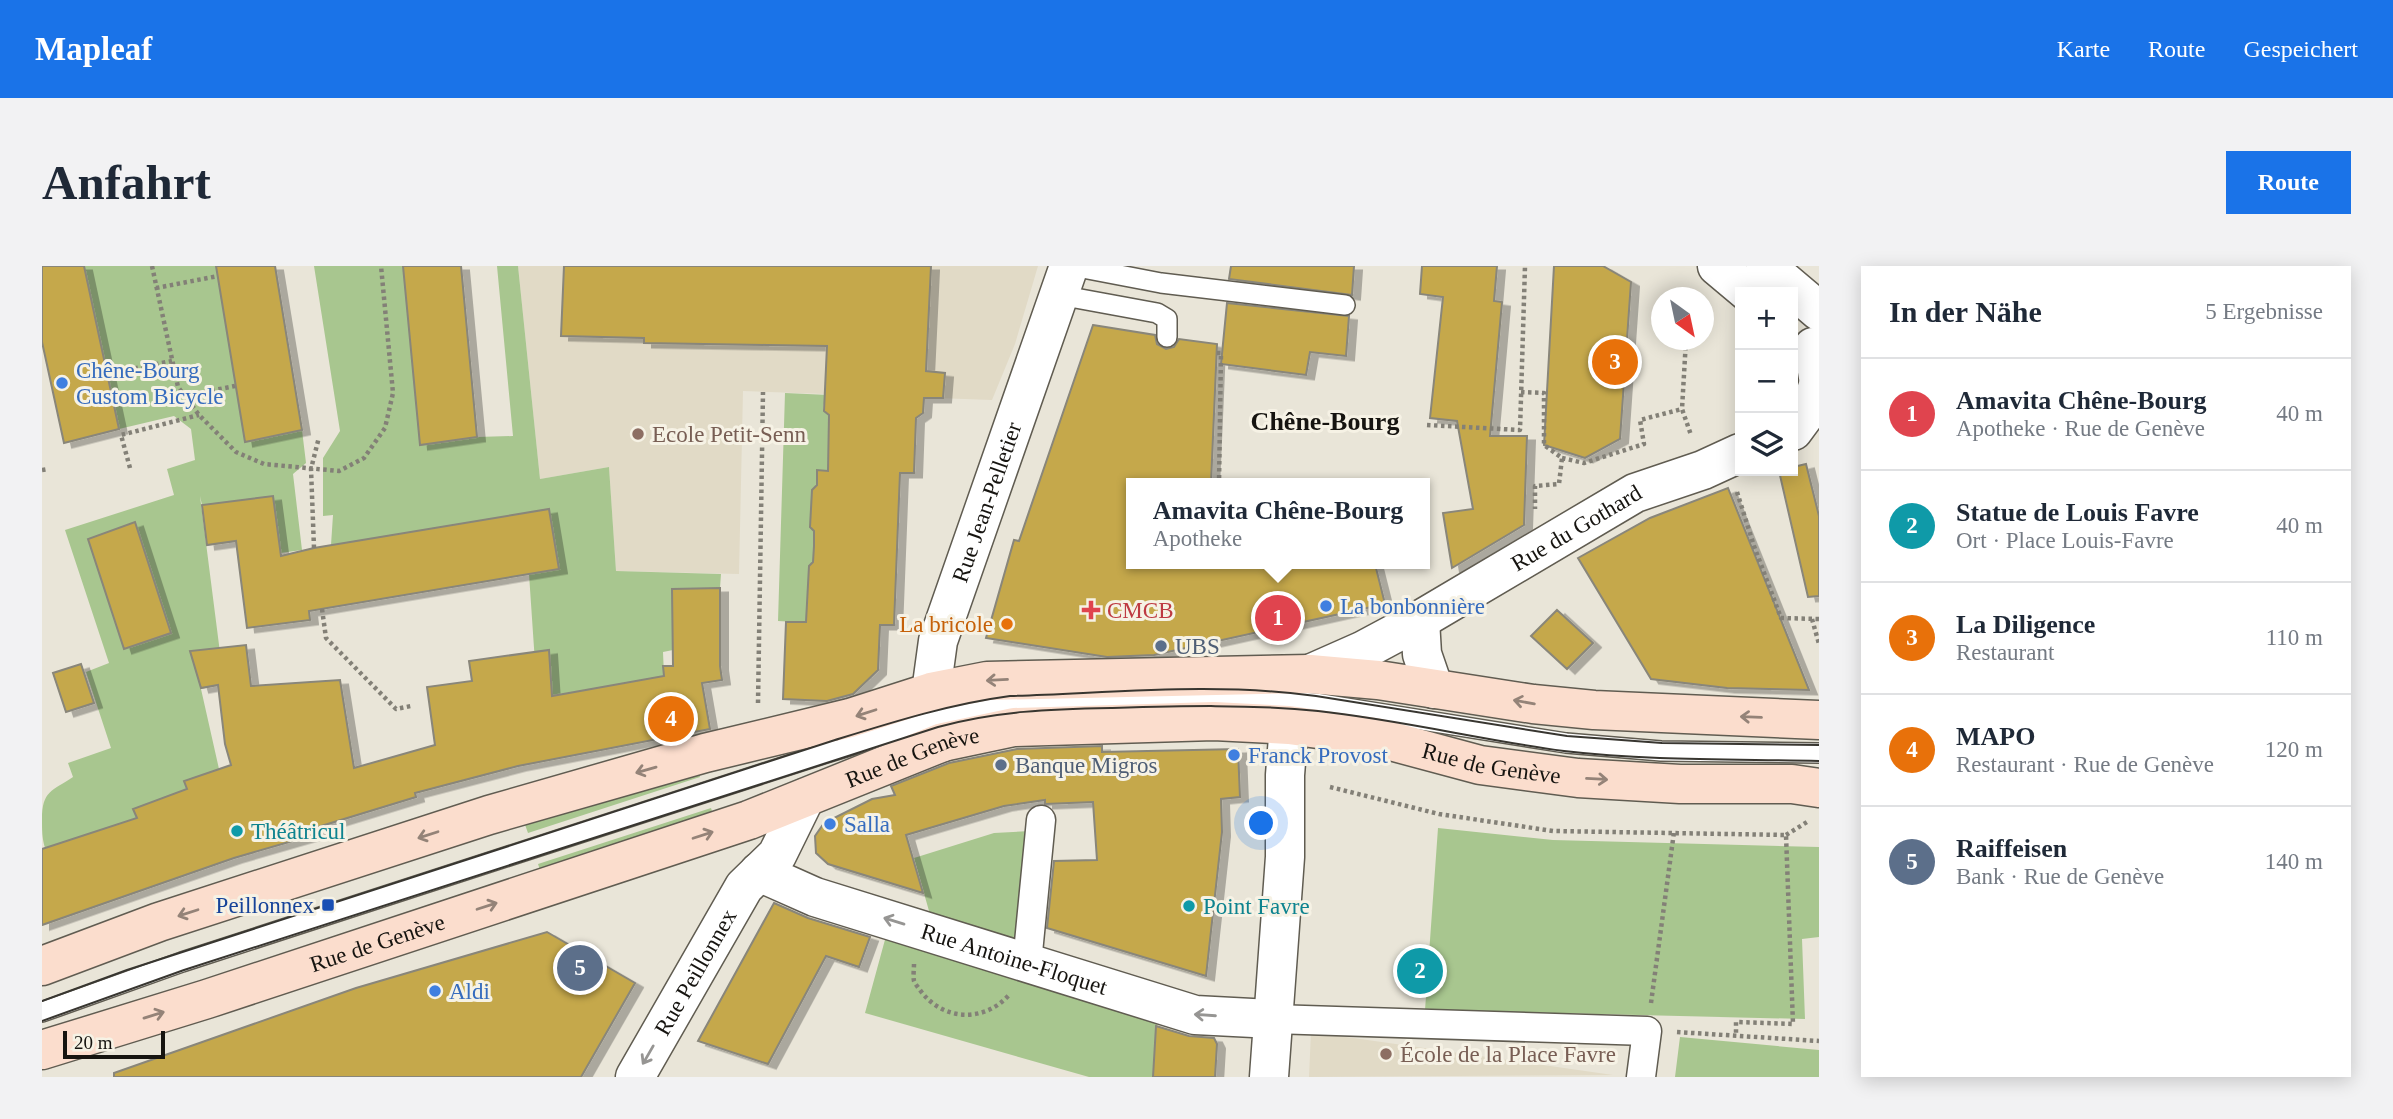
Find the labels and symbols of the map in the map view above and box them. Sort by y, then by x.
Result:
north arrow [1651,287,1714,350]
pin: 3 [1592,336,1638,388]
place label: Chêne-Bourg Custom Bicycle [76,358,224,409]
marker: Chêne-Bourg Custom Bicycle [54,375,70,391]
district label: Chêne-Bourg [1251,407,1399,436]
street label: Rue Jean-Pelletier [947,418,1026,586]
place label: Ecole Petit-Senn [652,422,806,447]
marker: Ecole Petit-Senn [630,426,646,442]
street label: Rue du Gothard [1507,479,1646,576]
pin: 1 [1255,592,1301,644]
place label: La bonbonnière [1340,594,1485,619]
place label: CMCB [1107,598,1173,623]
marker: La bonbonnière [1318,598,1334,614]
marker: CMCB [1081,600,1101,620]
place label: La bricole [899,612,993,637]
marker: La bricole [999,616,1015,632]
place label: UBS [1175,634,1220,659]
marker: UBS [1153,638,1169,654]
one-way arrow [986,674,1009,687]
pin: 4 [648,693,694,745]
one-way arrow [1513,695,1536,708]
one-way arrow [855,707,877,720]
one-way arrow [1740,710,1763,723]
street label: Rue de Genève [842,722,981,792]
street label: Rue de Genève [1420,738,1562,788]
place label: Franck Provost [1248,743,1389,768]
marker: Franck Provost [1226,747,1242,763]
place label: Banque Migros [1015,753,1158,778]
marker: Banque Migros [993,757,1009,773]
one-way arrow [635,764,657,777]
one-way arrow [1586,773,1609,786]
your location [1244,806,1278,840]
place label: Salla [844,812,890,837]
marker: Salla [822,816,838,832]
place label: Théâtricul [251,819,346,844]
marker: Théâtricul [229,823,245,839]
one-way arrow [691,828,713,840]
one-way arrow [417,830,439,842]
place label: Peillonnex [216,893,314,918]
place label: Point Favre [1203,894,1310,919]
marker: Peillonnex [320,897,336,913]
marker: Point Favre [1181,898,1197,914]
one-way arrow [475,899,497,911]
street label: Rue Peillonnex [649,904,741,1040]
one-way arrow [177,907,199,920]
street label: Rue de Genève [307,909,448,977]
one-way arrow [883,914,905,927]
street label: Rue Antoine-Floquet [918,918,1111,1000]
pin: 5 [557,942,603,994]
pin: 2 [1397,945,1443,997]
place label: Aldi [449,979,490,1004]
marker: Aldi [427,983,443,999]
one-way arrow [143,1008,165,1021]
one-way arrow [1194,1008,1217,1021]
scale bar [63,1028,164,1060]
place label: École de la Place Favre [1400,1042,1616,1067]
one-way arrow [641,1044,654,1065]
marker: École de la Place Favre [1378,1046,1394,1062]

